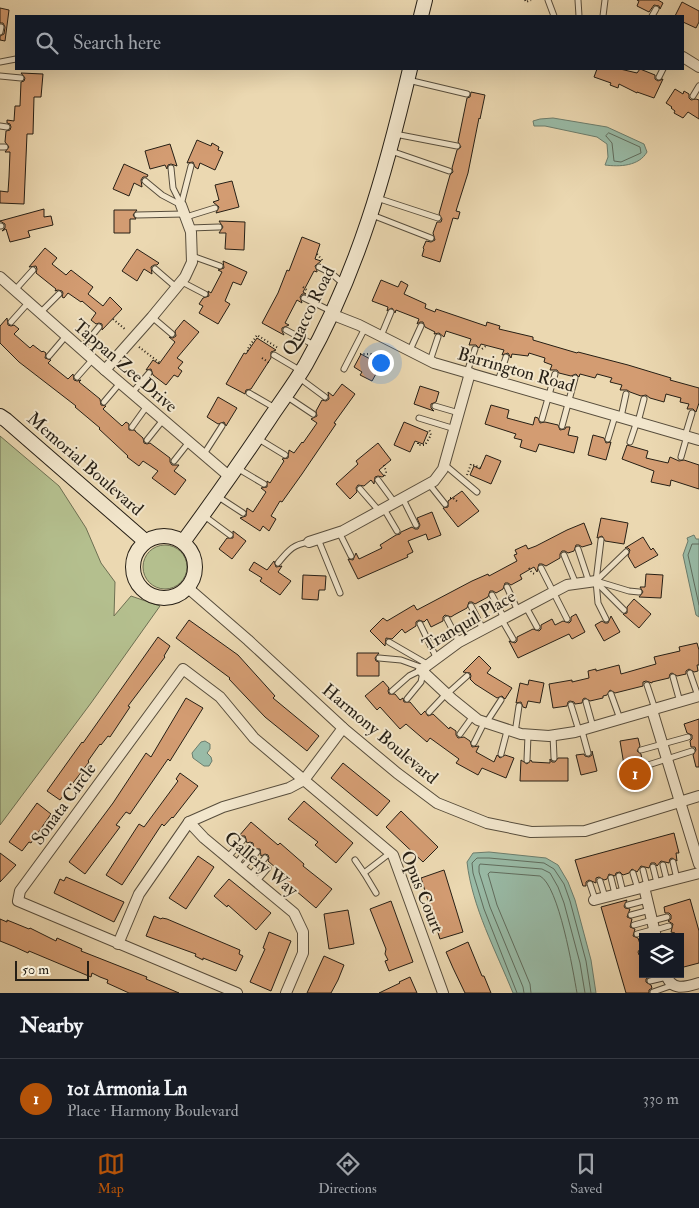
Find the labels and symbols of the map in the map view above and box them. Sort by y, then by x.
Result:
street label: Quacco Road [278,263,341,359]
street label: Tappan Zee Drive [68,314,182,418]
street label: Barrington Road [455,342,577,398]
your location [368,350,394,376]
street label: Memorial Boulevard [22,407,148,521]
street label: Tranquil Place [418,585,520,657]
street label: Harmony Boulevard [317,679,443,789]
pin: 1 [619,755,651,793]
street label: Sonata Circle [26,758,102,850]
street label: Gallery Way [219,826,303,902]
street label: Opus Court [395,848,449,937]
scale bar [15,958,89,981]

